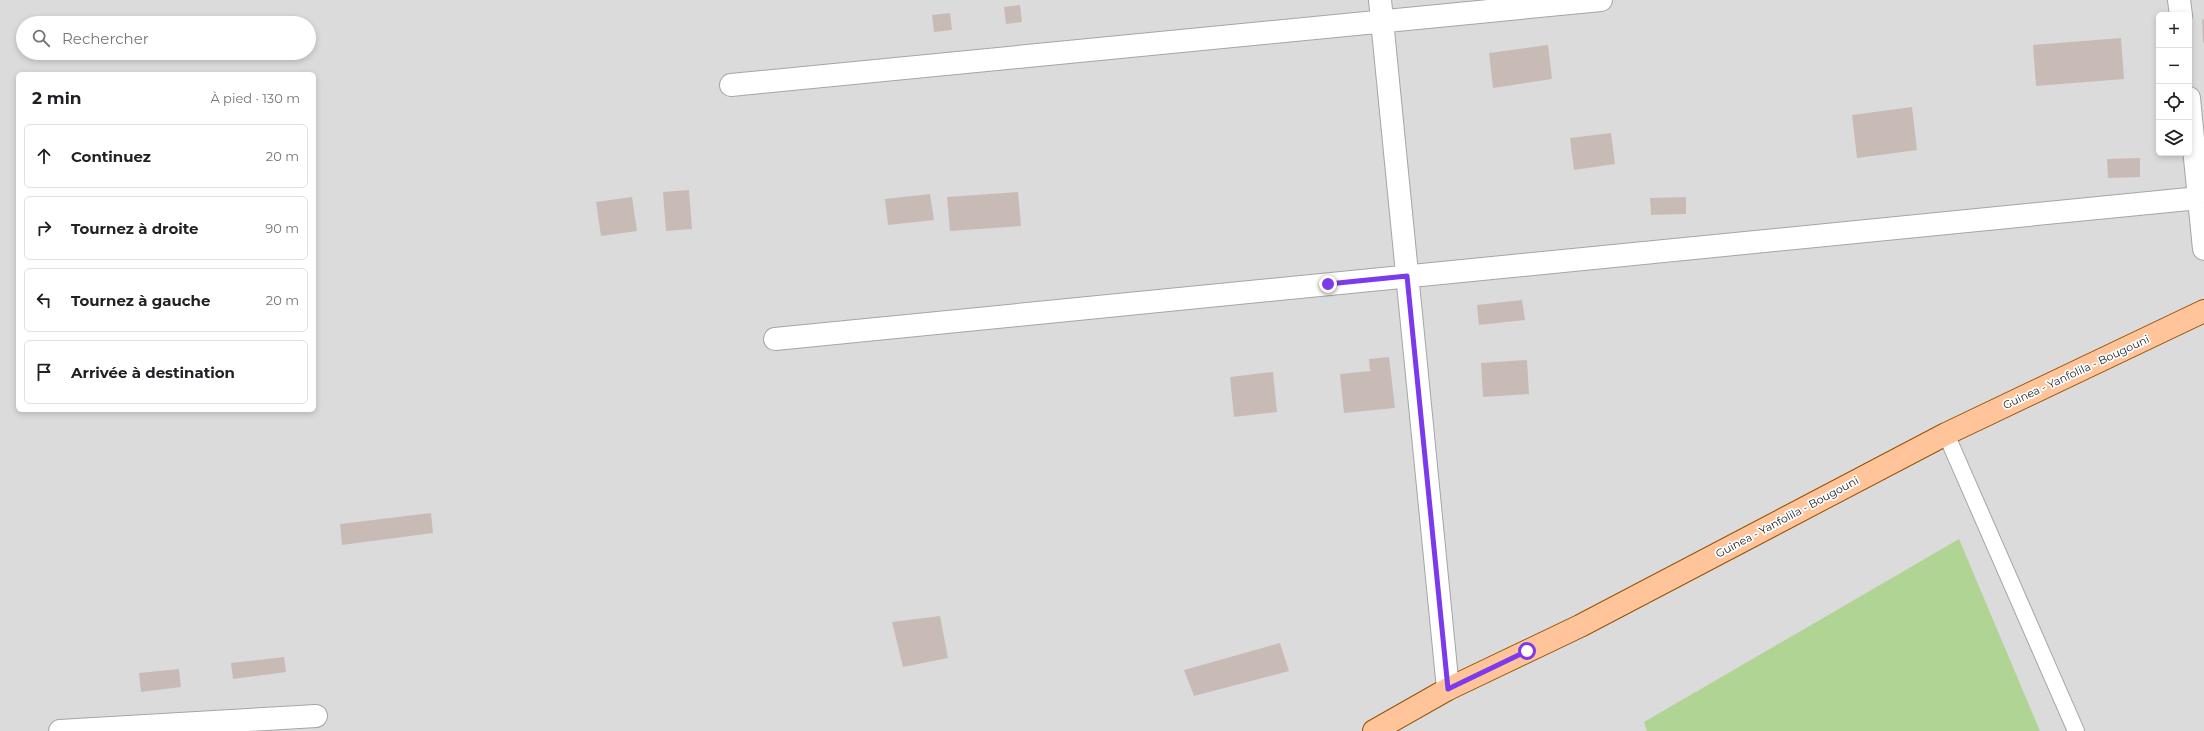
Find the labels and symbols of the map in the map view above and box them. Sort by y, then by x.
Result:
route end [1319,275,1337,293]
street label: Guinea - Yanfolila - Bougouni [2000,332,2152,412]
street label: Guinea - Yanfolila - Bougouni [1713,473,1861,561]
route start [1518,642,1536,660]

